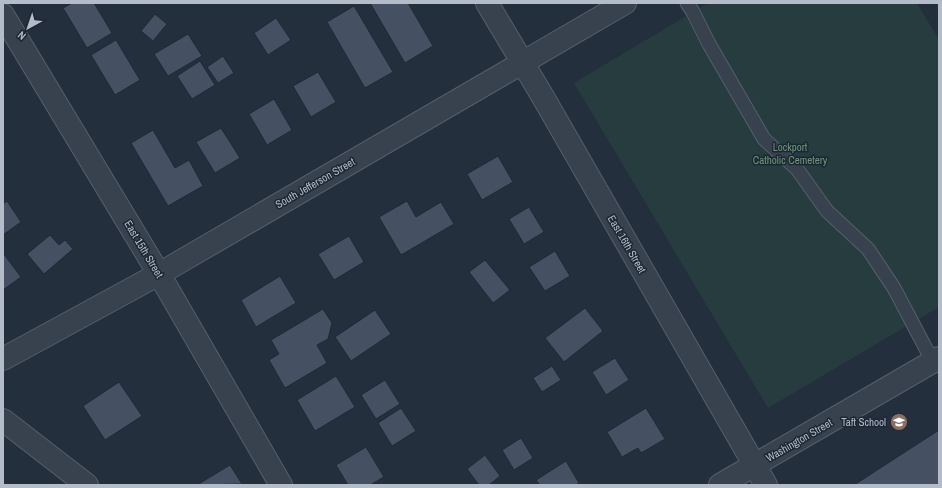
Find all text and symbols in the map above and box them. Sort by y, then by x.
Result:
north arrow [8,8,48,48]
text: N [15,28,29,43]
park label: Lockport Catholic Cemetery [753,140,828,167]
street label: South Jefferson Street [273,154,358,211]
street label: East 16th Street [605,212,649,276]
street label: East 15th Street [121,218,167,281]
school or university icon: Taft School [889,412,909,432]
street label: Washington Street [763,415,835,465]
place label: Taft School [841,415,886,429]

